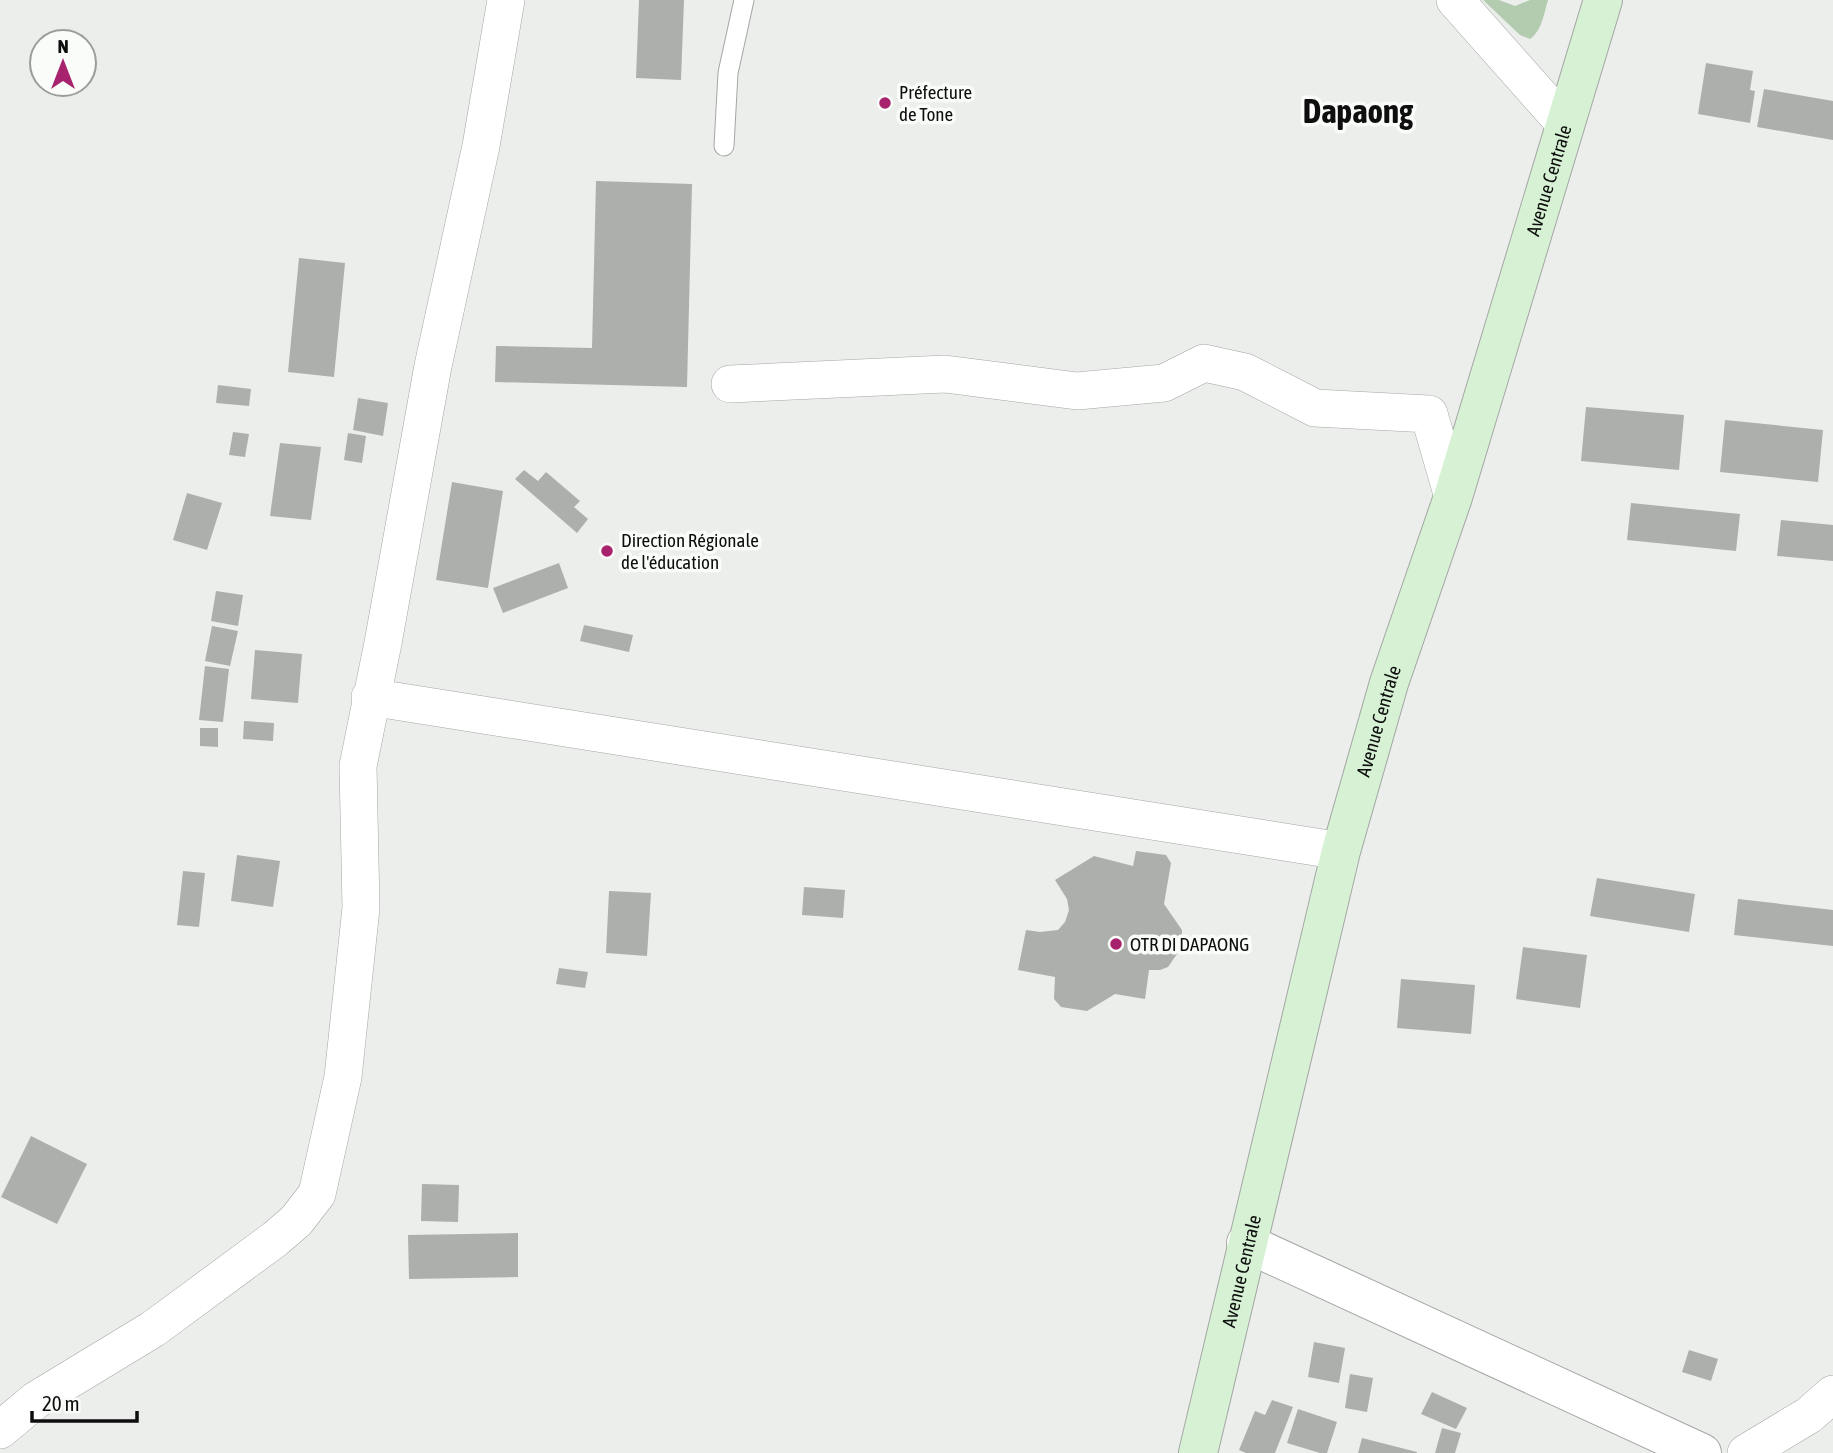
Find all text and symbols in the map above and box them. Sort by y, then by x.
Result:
north arrow [28,28,98,98]
text: N [57,35,69,57]
place label: Préfecture de Tone [899,81,972,125]
district label: Dapaong [1303,92,1414,130]
marker: Préfecture de Tone [877,95,893,111]
street label: Avenue Centrale [1521,122,1576,238]
place label: Direction Régionale de l'éducation [621,529,759,573]
marker: Direction Régionale de l'éducation [599,543,615,559]
street label: Avenue Centrale [1352,663,1405,779]
place label: OTR DI DAPAONG [1130,933,1249,955]
marker: OTR DI DAPAONG [1108,936,1124,952]
street label: Avenue Centrale [1217,1213,1265,1329]
scale bar [32,1380,136,1424]
text: 20 m [42,1391,80,1415]

